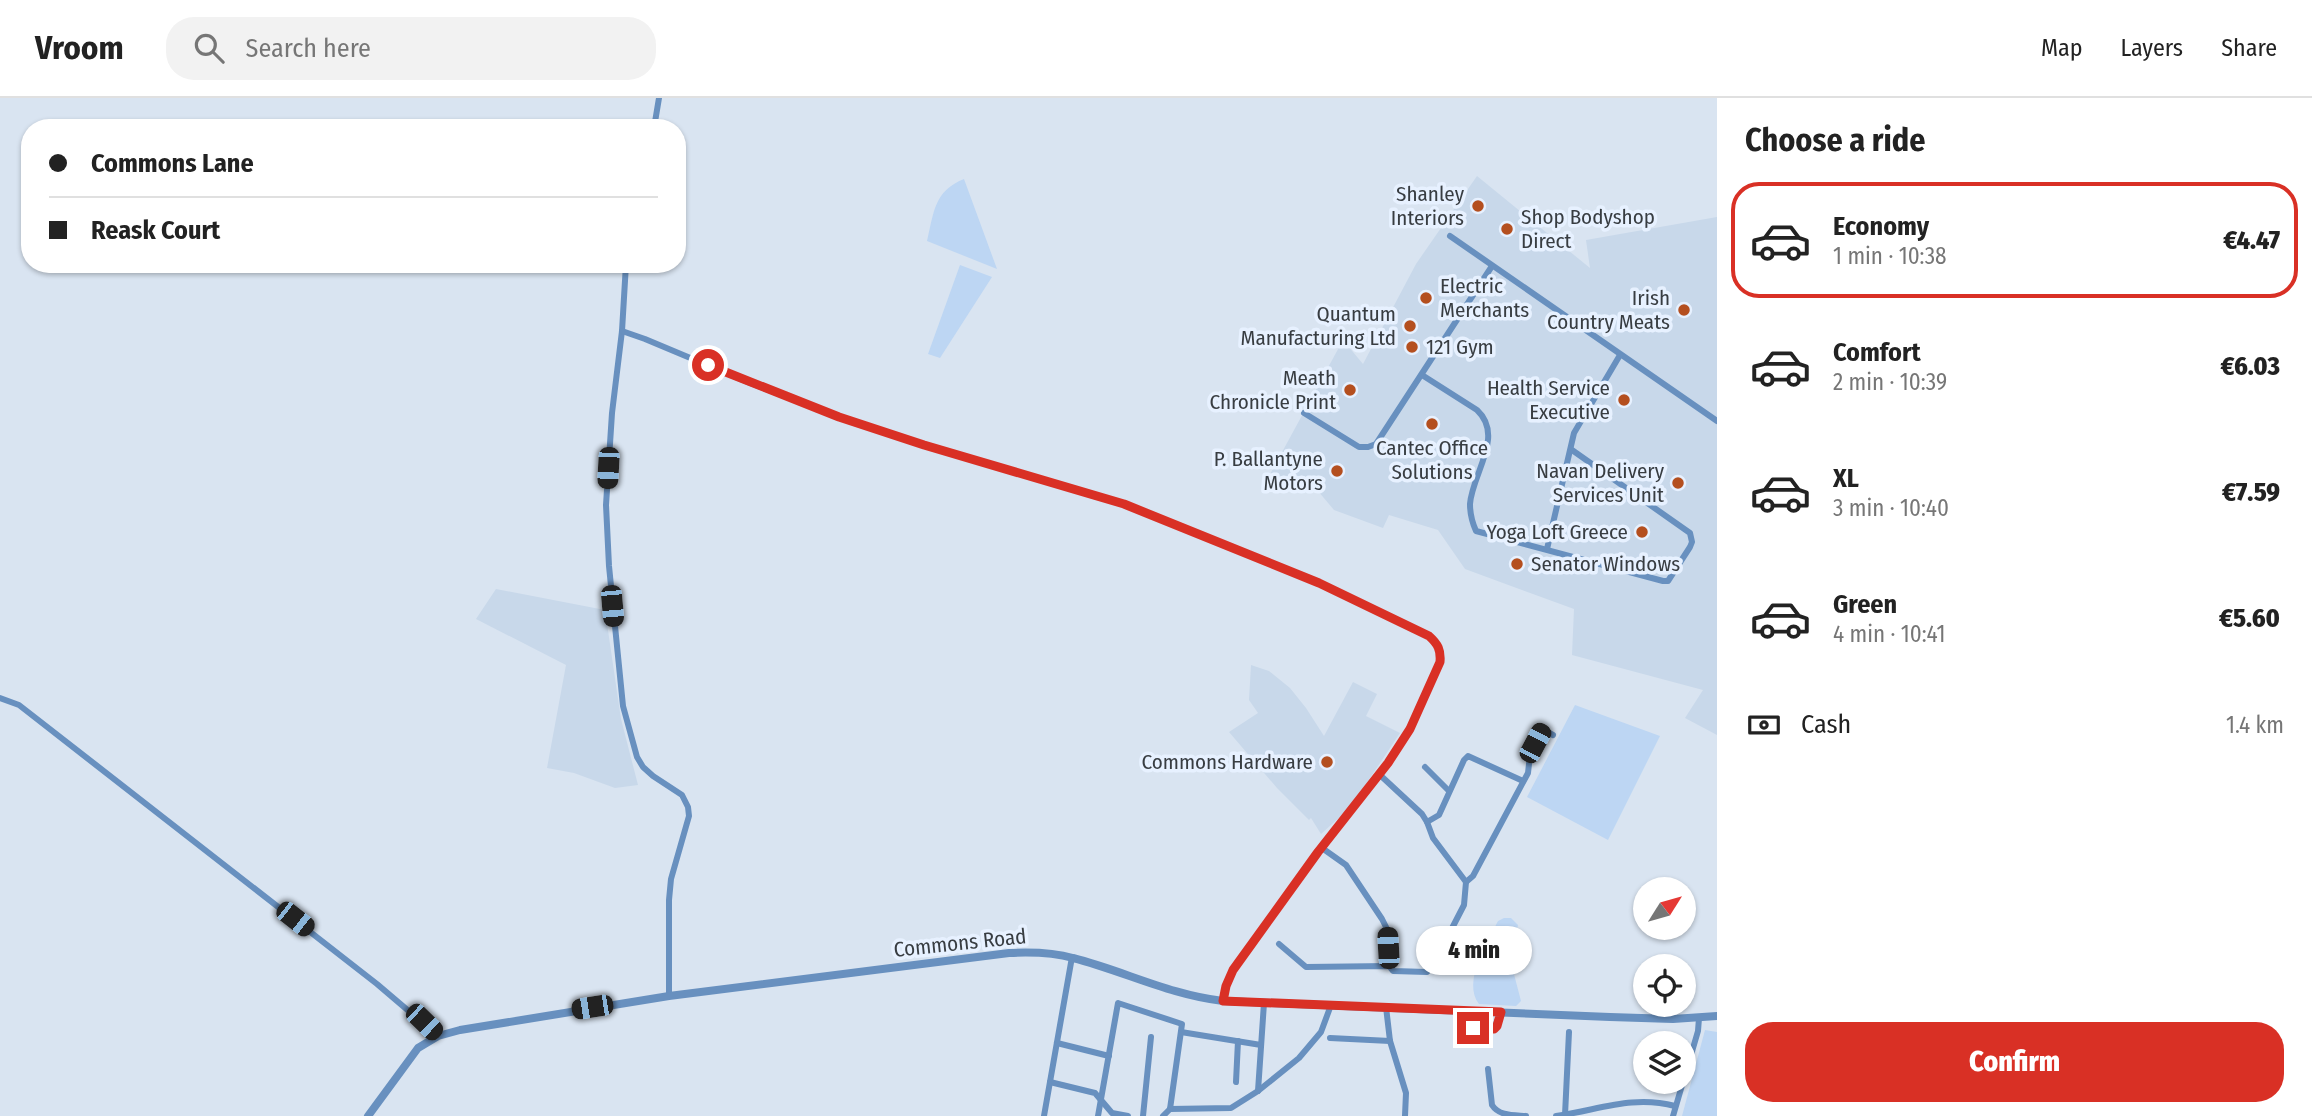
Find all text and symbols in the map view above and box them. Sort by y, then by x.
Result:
search box [166,17,656,80]
text: Vroom [35,28,124,68]
icon: search [190,29,228,67]
text: Search here [246,33,371,64]
text: Map [2041,34,2083,62]
text: Layers [2121,34,2183,62]
text: Share [2221,34,2277,62]
text: Choose a ride [1745,121,1926,159]
text: Commons Lane [91,148,254,179]
place label: Shanley Interiors [1391,181,1465,231]
marker: Shanley Interiors [1470,198,1486,214]
place label: Shop Bodyshop Direct [1521,204,1655,254]
icon: car [1749,209,1812,272]
text: Economy [1833,211,1929,242]
text: Reask Court [91,215,220,246]
marker: Shop Bodyshop Direct [1499,221,1515,237]
text: €4.47 [2223,225,2280,256]
text: 1 min · 10:38 [1833,242,1947,270]
place label: Electric Merchants [1440,273,1529,323]
place label: Irish Country Meats [1547,285,1670,335]
marker: Electric Merchants [1418,290,1434,306]
place label: Quantum Manufacturing Ltd [1241,301,1396,351]
marker: Irish Country Meats [1676,302,1692,318]
marker: Quantum Manufacturing Ltd [1402,318,1418,334]
place label: 121 Gym [1426,334,1494,360]
icon: car [1749,335,1812,398]
text: Comfort [1833,337,1921,368]
marker: 121 Gym [1404,339,1420,355]
route start [692,349,724,381]
text: €6.03 [2220,351,2280,382]
place label: Meath Chronicle Print [1209,365,1336,415]
text: 2 min · 10:39 [1833,368,1947,396]
place label: Health Service Executive [1487,375,1610,425]
marker: Meath Chronicle Print [1342,382,1358,398]
marker: Health Service Executive [1616,392,1632,408]
marker: Cantec Office Solutions [1424,416,1440,432]
place label: Cantec Office Solutions [1376,435,1488,485]
car [597,446,620,490]
place label: P. Ballantyne Motors [1214,446,1323,496]
place label: Navan Delivery Services Unit [1536,458,1665,508]
icon: car [1749,461,1812,524]
marker: P. Ballantyne Motors [1329,463,1345,479]
text: XL [1833,463,1859,494]
marker: Navan Delivery Services Unit [1670,475,1686,491]
text: €7.59 [2222,477,2280,508]
text: 3 min · 10:40 [1833,494,1949,522]
place label: Yoga Loft Greece [1486,519,1628,545]
marker: Yoga Loft Greece [1634,524,1650,540]
place label: Senator Windows [1531,551,1680,577]
marker: Senator Windows [1509,556,1525,572]
car [600,584,625,628]
icon: car [1749,587,1812,650]
text: Green [1833,589,1897,620]
text: €5.60 [2219,603,2280,634]
text: 4 min · 10:41 [1833,620,1945,648]
icon: cash [1745,706,1783,744]
text: Cash [1801,709,1851,740]
text: 1.4 km [2226,711,2284,739]
car [1516,720,1555,766]
place label: Commons Hardware [1141,749,1313,775]
marker: Commons Hardware [1319,754,1335,770]
north arrow [1633,877,1696,940]
map controls [1633,877,1696,1094]
car [272,898,319,940]
street label: Commons Road [892,923,1028,963]
car [1377,926,1400,970]
callout: 4 min [1415,926,1531,976]
text: 4 min [1448,936,1500,964]
button: locate [1633,954,1696,1017]
car [570,993,615,1021]
car [402,1000,447,1044]
route end [1457,1012,1489,1044]
button: Confirm [1745,1022,2284,1102]
button: layers [1633,1031,1696,1094]

